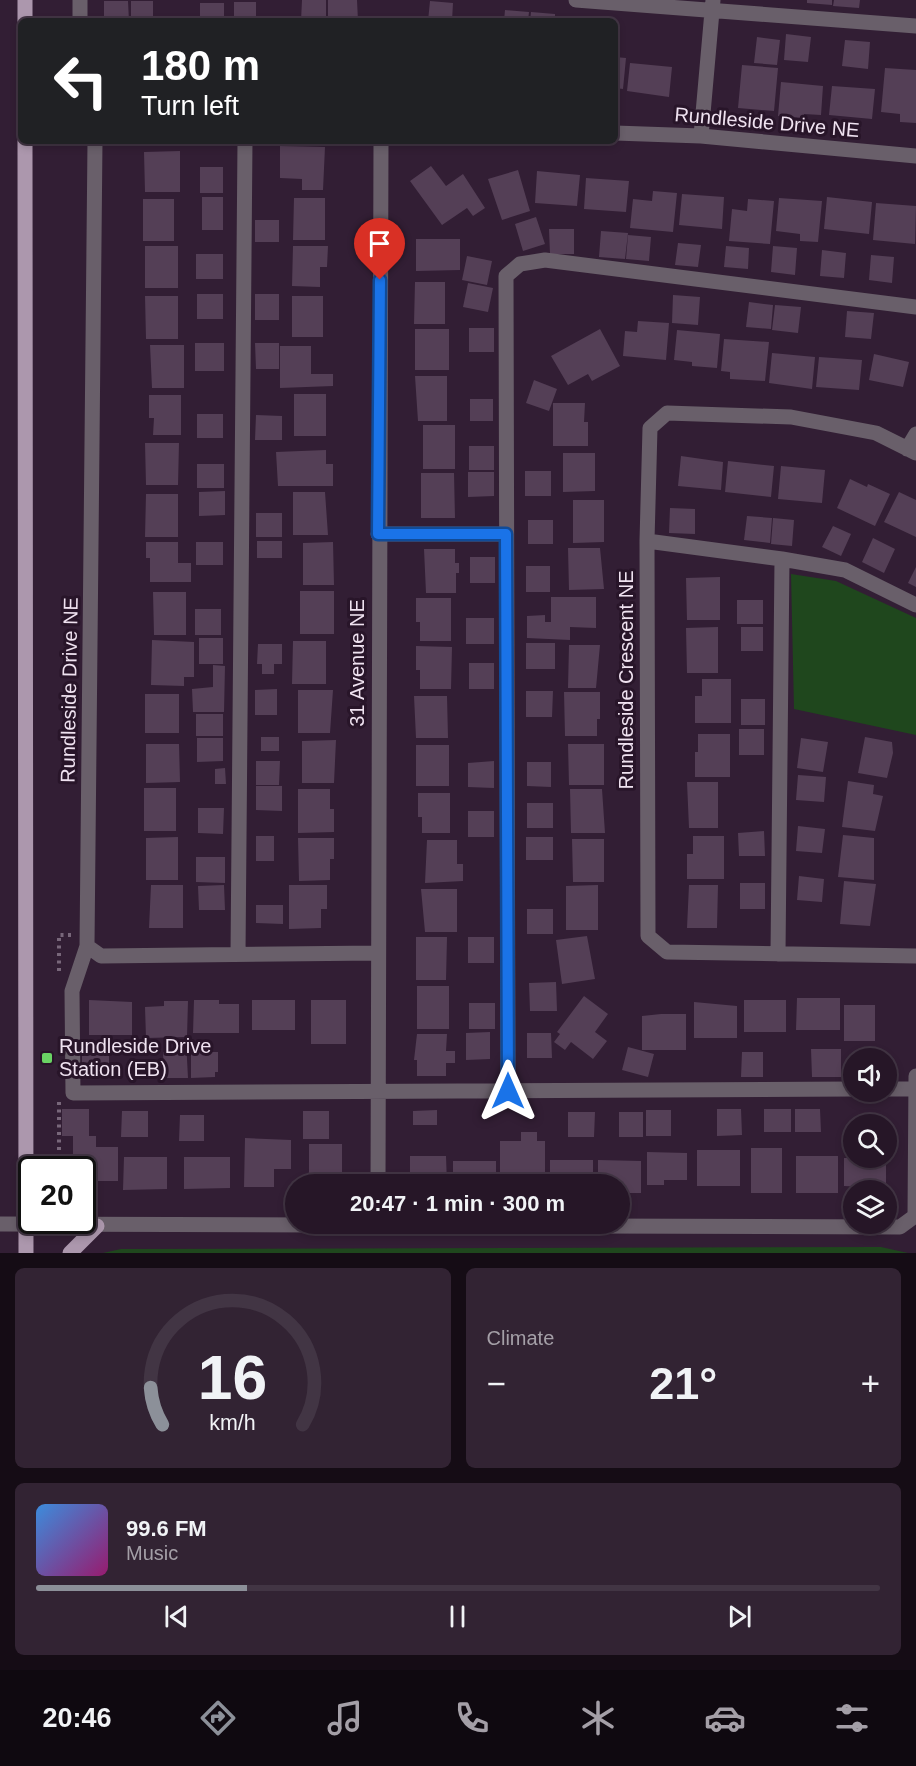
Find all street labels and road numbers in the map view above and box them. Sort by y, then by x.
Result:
street label: Rundleside Drive NE [674,103,860,141]
street label: Rundleside Crescent NE [615,571,637,790]
street label: Rundleside Drive NE [56,597,82,783]
street label: 31 Avenue NE [346,599,368,727]

